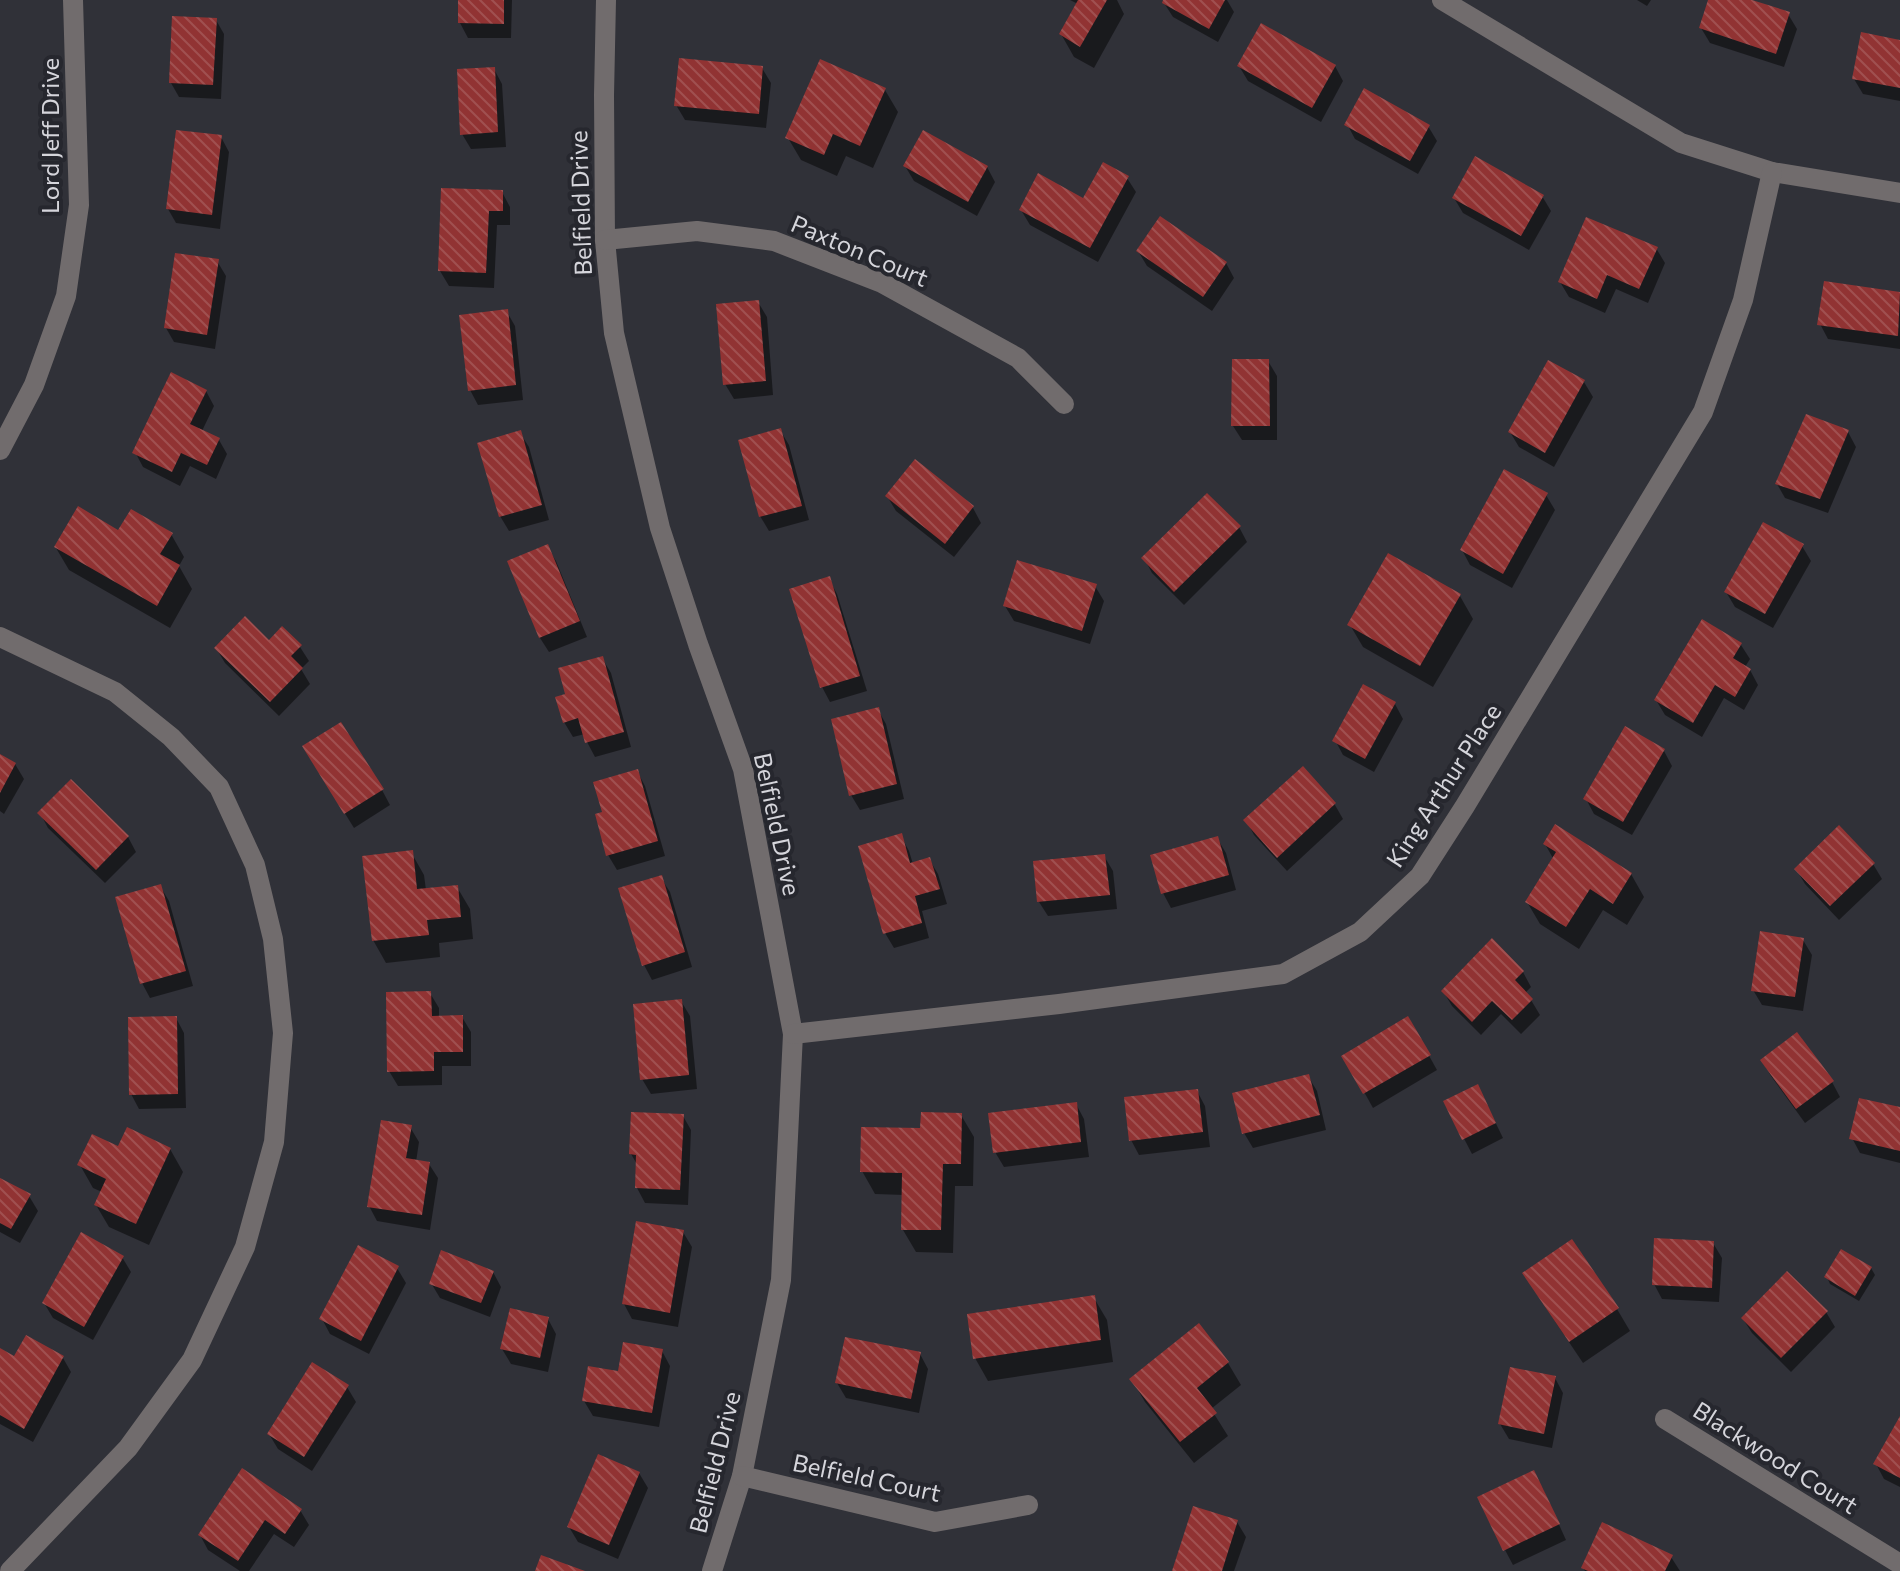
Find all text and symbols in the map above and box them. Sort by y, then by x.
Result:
street label: Lord Jeff Drive [35,58,64,214]
street label: Belfield Drive [563,130,597,276]
street label: Paxton Court [787,208,933,292]
street label: King Arthur Place [1379,698,1507,872]
street label: Belfield Drive [749,750,807,898]
street label: Belfield Drive [682,1388,746,1536]
street label: Blackwood Court [1688,1395,1864,1519]
street label: Belfield Court [790,1447,944,1507]

